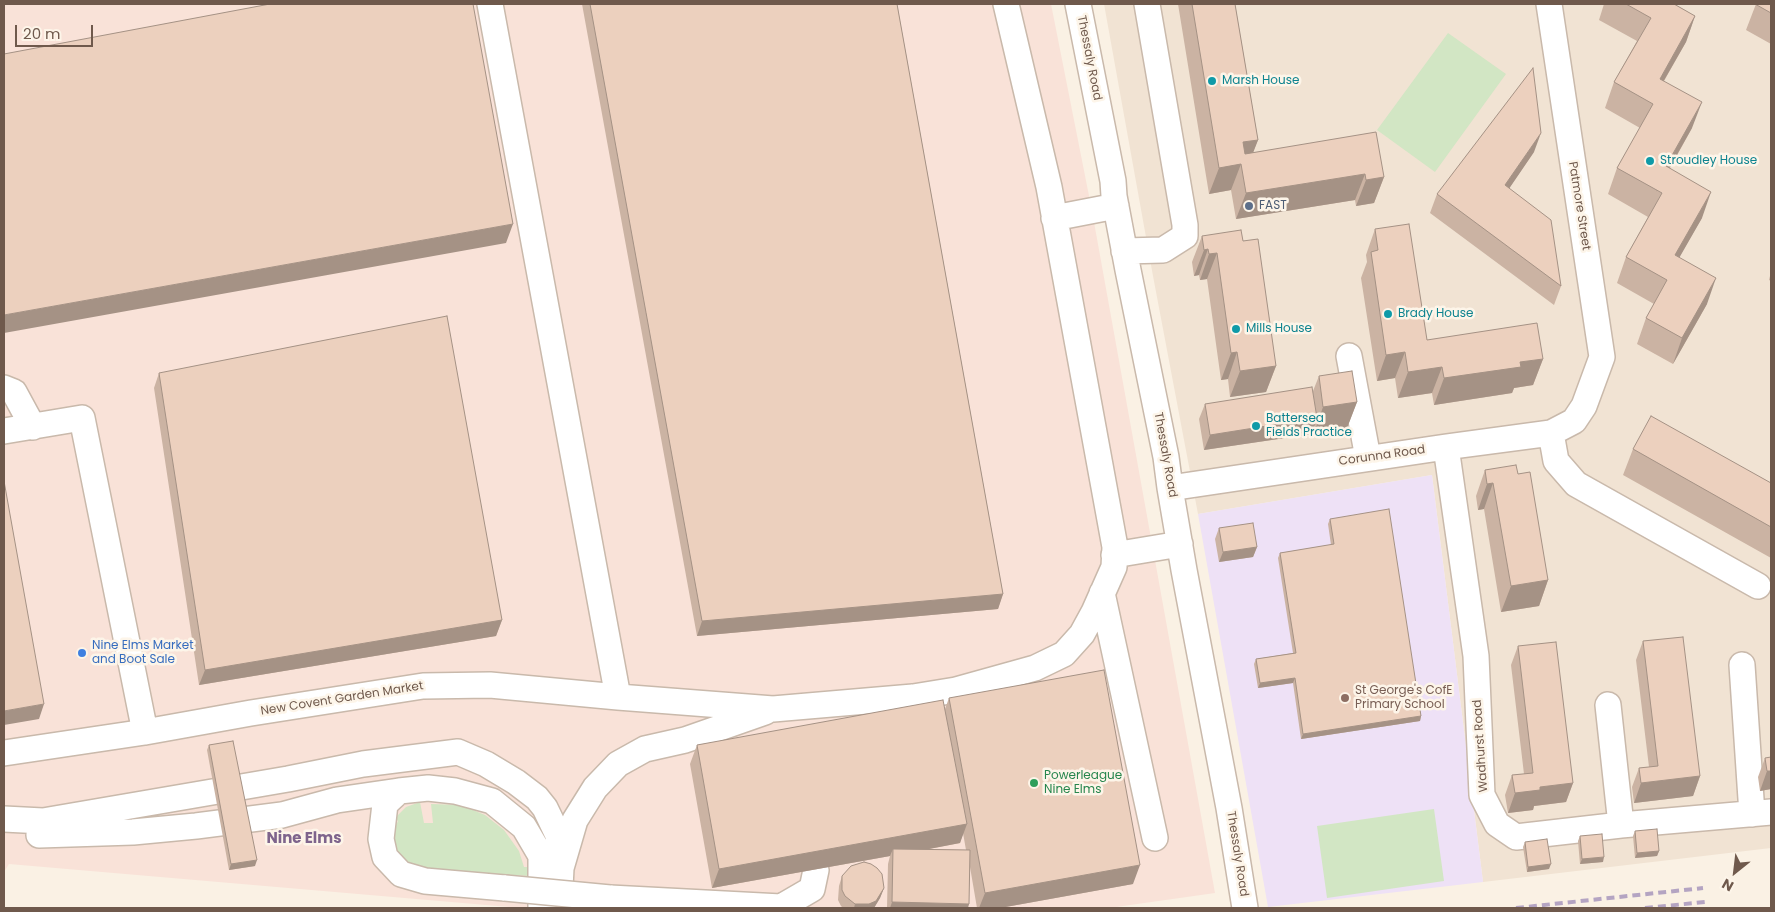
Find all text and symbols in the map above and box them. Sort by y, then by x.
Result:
street label: Thessaly Road [1074,14,1104,102]
scale bar [18,15,95,47]
text: 20 m [23,23,61,44]
place label: Marsh House [1222,74,1299,88]
marker: Marsh House [1206,75,1218,87]
place label: Stroudley House [1660,154,1757,168]
marker: Stroudley House [1644,155,1656,167]
street label: Patmore Street [1565,161,1593,251]
place label: FAST [1259,199,1287,213]
marker: FAST [1243,200,1255,212]
place label: Brady House [1398,307,1473,321]
marker: Brady House [1382,308,1394,320]
place label: Mills House [1246,322,1312,336]
marker: Mills House [1230,323,1242,335]
street label: Thessaly Road [1150,411,1180,499]
place label: Battersea Fields Practice [1266,412,1352,440]
marker: Battersea Fields Practice [1250,420,1262,432]
street label: Corunna Road [1338,443,1426,469]
place label: Nine Elms Market and Boot Sale [92,639,194,667]
marker: Nine Elms Market and Boot Sale [76,647,88,659]
street label: New Covent Garden Market [260,679,424,719]
place label: St George's CofE Primary School [1355,684,1453,712]
marker: St George's CofE Primary School [1339,692,1351,704]
street label: Wadhurst Road [1471,699,1491,793]
place label: Powerleague Nine Elms [1044,769,1122,797]
marker: Powerleague Nine Elms [1028,777,1040,789]
street label: Thessaly Road [1223,810,1251,898]
district label: Nine Elms [266,830,342,848]
north arrow [1710,847,1760,897]
text: N [1718,874,1737,896]

